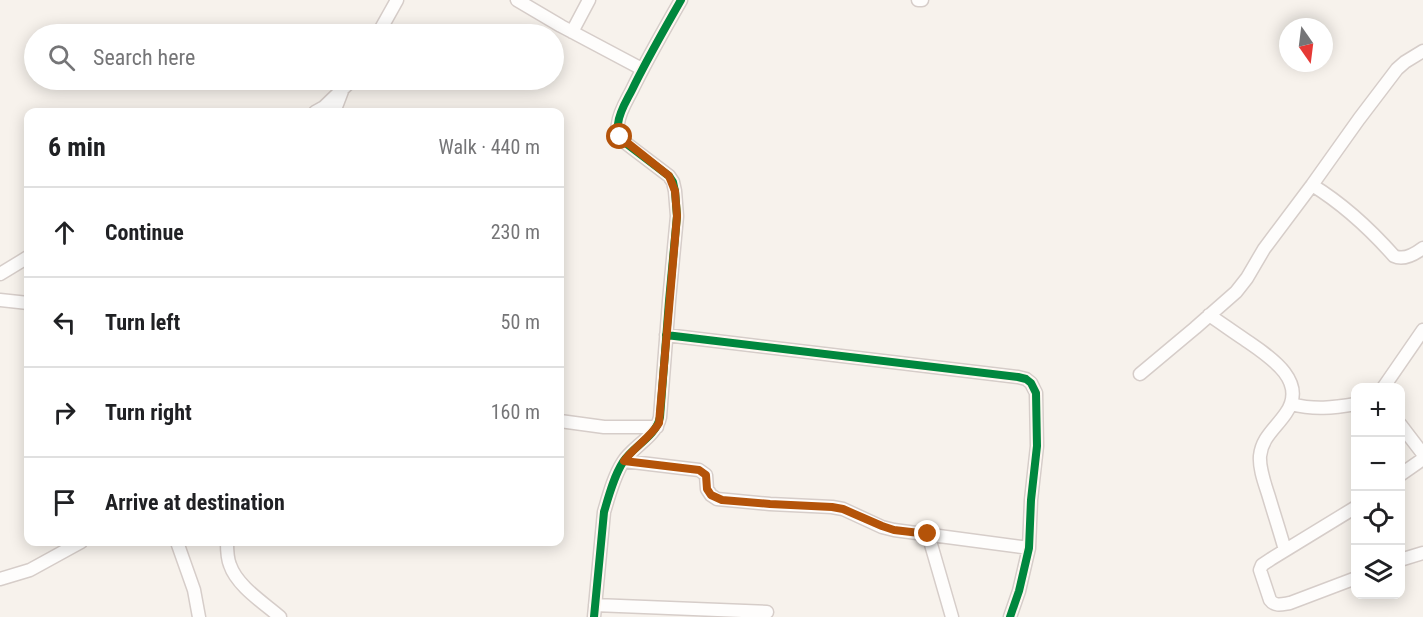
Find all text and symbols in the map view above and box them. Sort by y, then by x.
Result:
north arrow [1279,18,1333,72]
search box [24,24,564,90]
icon: search [45,41,78,74]
text: Search here [93,45,195,70]
route start [606,123,632,149]
text: 6 min [48,132,106,162]
text: Walk · 440 m [439,135,540,159]
icon: ahead [48,216,81,249]
text: Continue [105,220,184,245]
text: 230 m [491,220,540,244]
icon: left [48,306,81,339]
text: Turn left [105,310,180,335]
text: 50 m [501,310,540,334]
map controls [1351,383,1405,599]
button: + [1351,383,1405,437]
icon: right [48,396,81,429]
text: Turn right [105,400,192,425]
text: 160 m [491,400,540,424]
button: − [1351,437,1405,491]
icon: arrive [48,486,81,519]
text: Arrive at destination [105,490,285,515]
button: locate [1351,491,1405,545]
route end [914,520,940,546]
button: layers [1351,545,1405,599]

